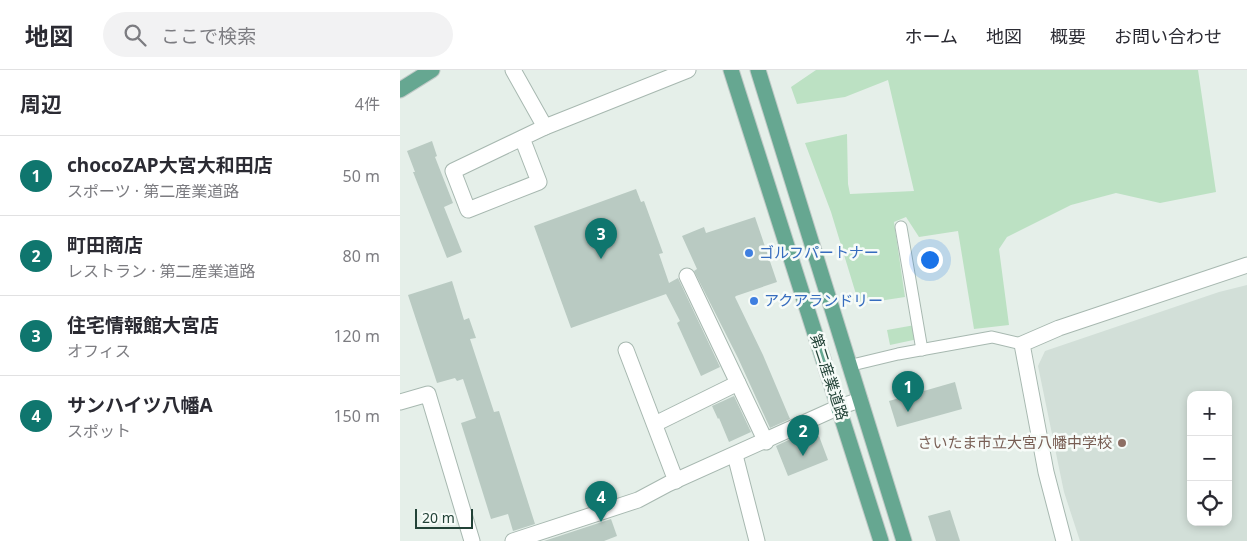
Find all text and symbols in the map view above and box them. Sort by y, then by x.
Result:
search box [103,12,453,57]
text: 地図 [25,19,73,52]
icon: search [121,21,149,49]
text: ここで検索 [161,23,256,49]
text: ホーム [905,24,958,48]
text: 地図 [986,24,1022,48]
text: 概要 [1050,24,1086,48]
text: お問い合わせ [1114,24,1222,48]
text: 周辺 [20,90,62,118]
text: 4件 [355,93,380,115]
text: chocoZAP大宮大和田店 [67,152,273,178]
text: 1 [31,165,41,187]
text: 50 m [343,165,380,187]
text: スポーツ · 第二産業道路 [67,180,239,202]
pin: 3 [585,218,617,259]
text: 町田商店 [67,232,143,258]
place label: ゴルフパートナー [759,242,879,262]
text: 2 [31,245,41,267]
text: 80 m [343,245,380,267]
marker: ゴルフパートナー [743,247,755,259]
your location [917,247,943,273]
text: レストラン · 第二産業道路 [67,260,256,282]
place label: アクアランドリー [764,290,883,310]
marker: アクアランドリー [748,295,760,307]
text: 住宅情報館大宮店 [67,312,219,338]
text: 3 [31,325,41,347]
text: 120 m [333,325,380,347]
street label: 第二産業道路 [807,331,853,423]
text: オフィス [67,340,131,362]
pin: 1 [892,371,924,412]
map controls [1187,391,1232,526]
button: + [1187,391,1232,436]
text: サンハイツ八幡A [67,392,213,418]
text: 4 [31,405,41,427]
text: 150 m [333,405,380,427]
pin: 2 [787,415,819,456]
text: スポット [67,420,131,442]
place label: さいたま市立大宮八幡中学校 [917,432,1112,452]
button: − [1187,436,1232,481]
marker: さいたま市立大宮八幡中学校 [1116,437,1128,449]
pin: 4 [585,481,617,522]
button: locate [1187,481,1232,526]
scale bar [415,506,472,529]
text: 20 m [422,508,455,527]

